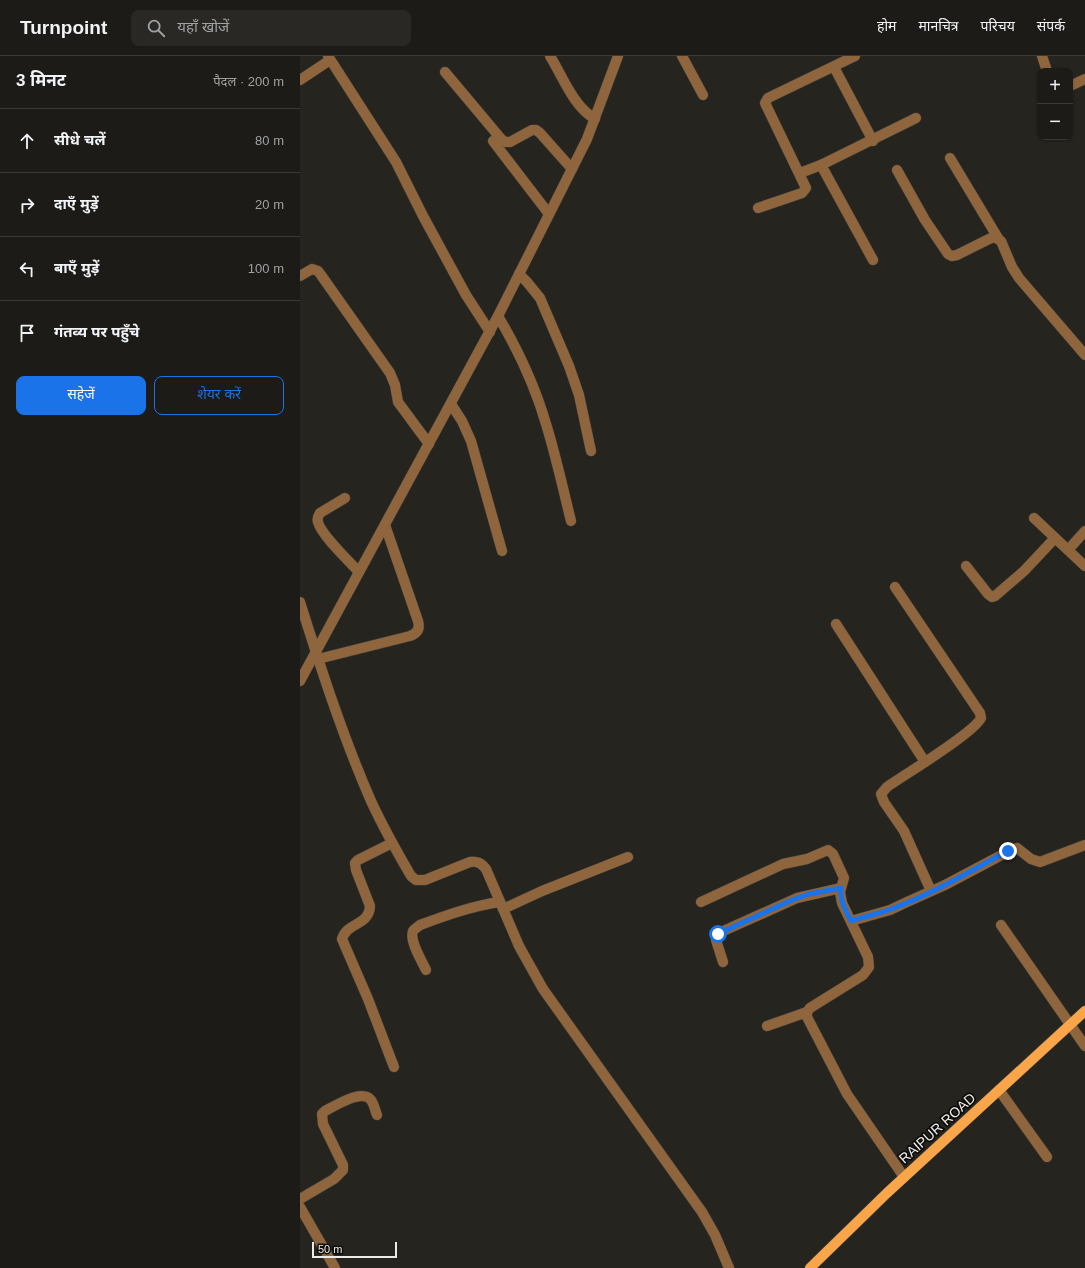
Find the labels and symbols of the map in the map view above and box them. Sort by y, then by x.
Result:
route end [999,842,1017,860]
route start [709,925,727,943]
street label: RAIPUR ROAD [896,1090,978,1166]
scale bar [312,1240,397,1259]

